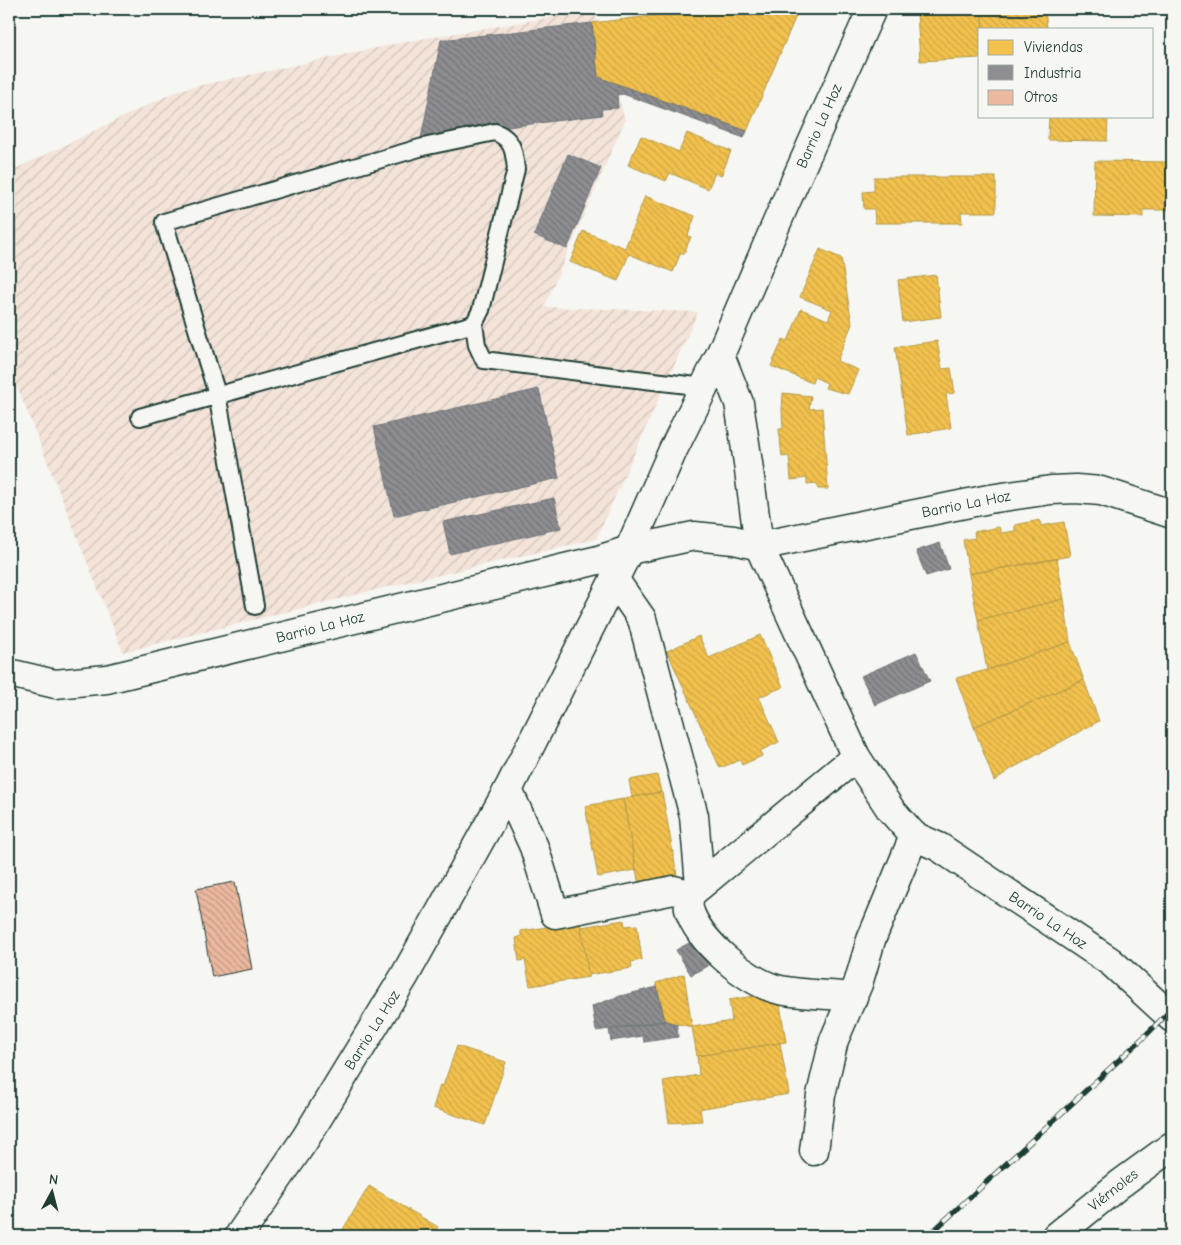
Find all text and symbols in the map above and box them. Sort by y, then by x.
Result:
legend [978,28,1154,118]
text: Viviendas [1024,38,1083,56]
text: Industria [1024,64,1081,82]
street label: Barrio La Hoz [792,81,846,171]
text: Otros [1024,88,1058,106]
street label: Barrio La Hoz [920,486,1012,521]
street label: Barrio La Hoz [274,607,366,647]
street label: Barrio La Hoz [1006,887,1091,953]
street label: Barrio La Hoz [340,987,404,1073]
street label: Viérnoles [1085,1165,1141,1215]
north arrow [28,1168,78,1218]
text: N [48,1171,59,1189]

